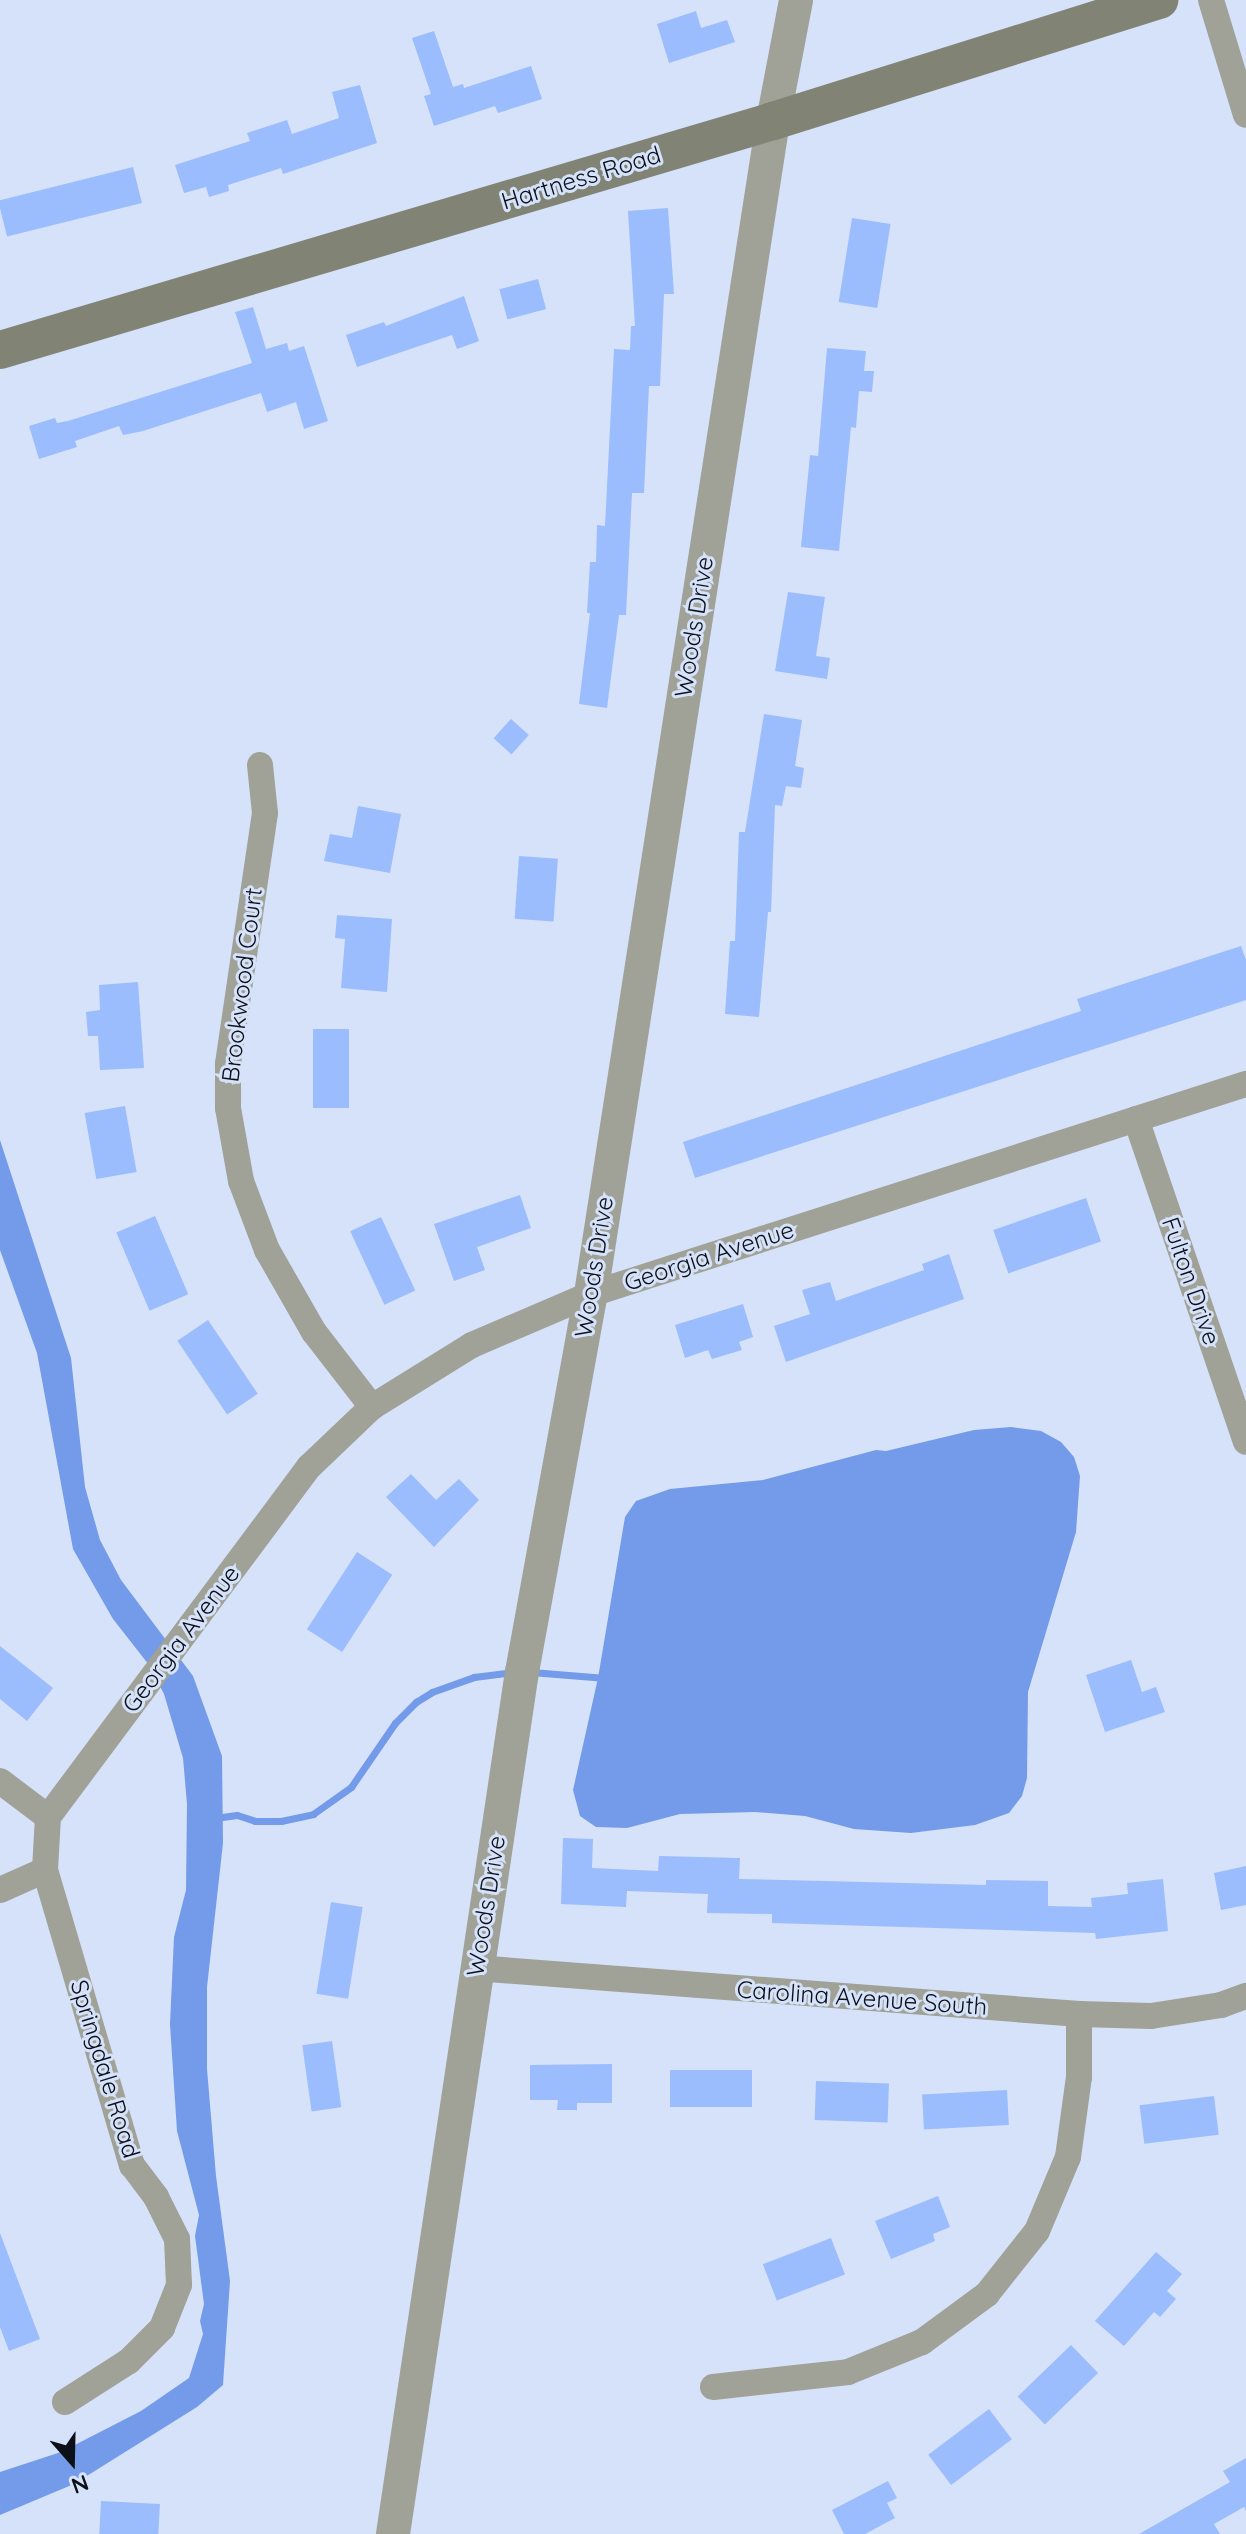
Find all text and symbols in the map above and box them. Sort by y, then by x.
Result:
street label: Hartness Road [498,140,664,216]
street label: Woods Drive [669,555,719,699]
street label: Brookwood Court [216,886,268,1084]
street label: Woods Drive [569,1195,619,1339]
street label: Fulton Drive [1156,1213,1226,1349]
street label: Georgia Avenue [620,1215,798,1297]
street label: Georgia Avenue [116,1560,246,1718]
street label: Woods Drive [461,1834,511,1978]
street label: Carolina Avenue South [736,1975,988,2021]
street label: Springdale Road [64,1976,146,2162]
north arrow [32,2422,112,2502]
text: N [68,2469,93,2500]

